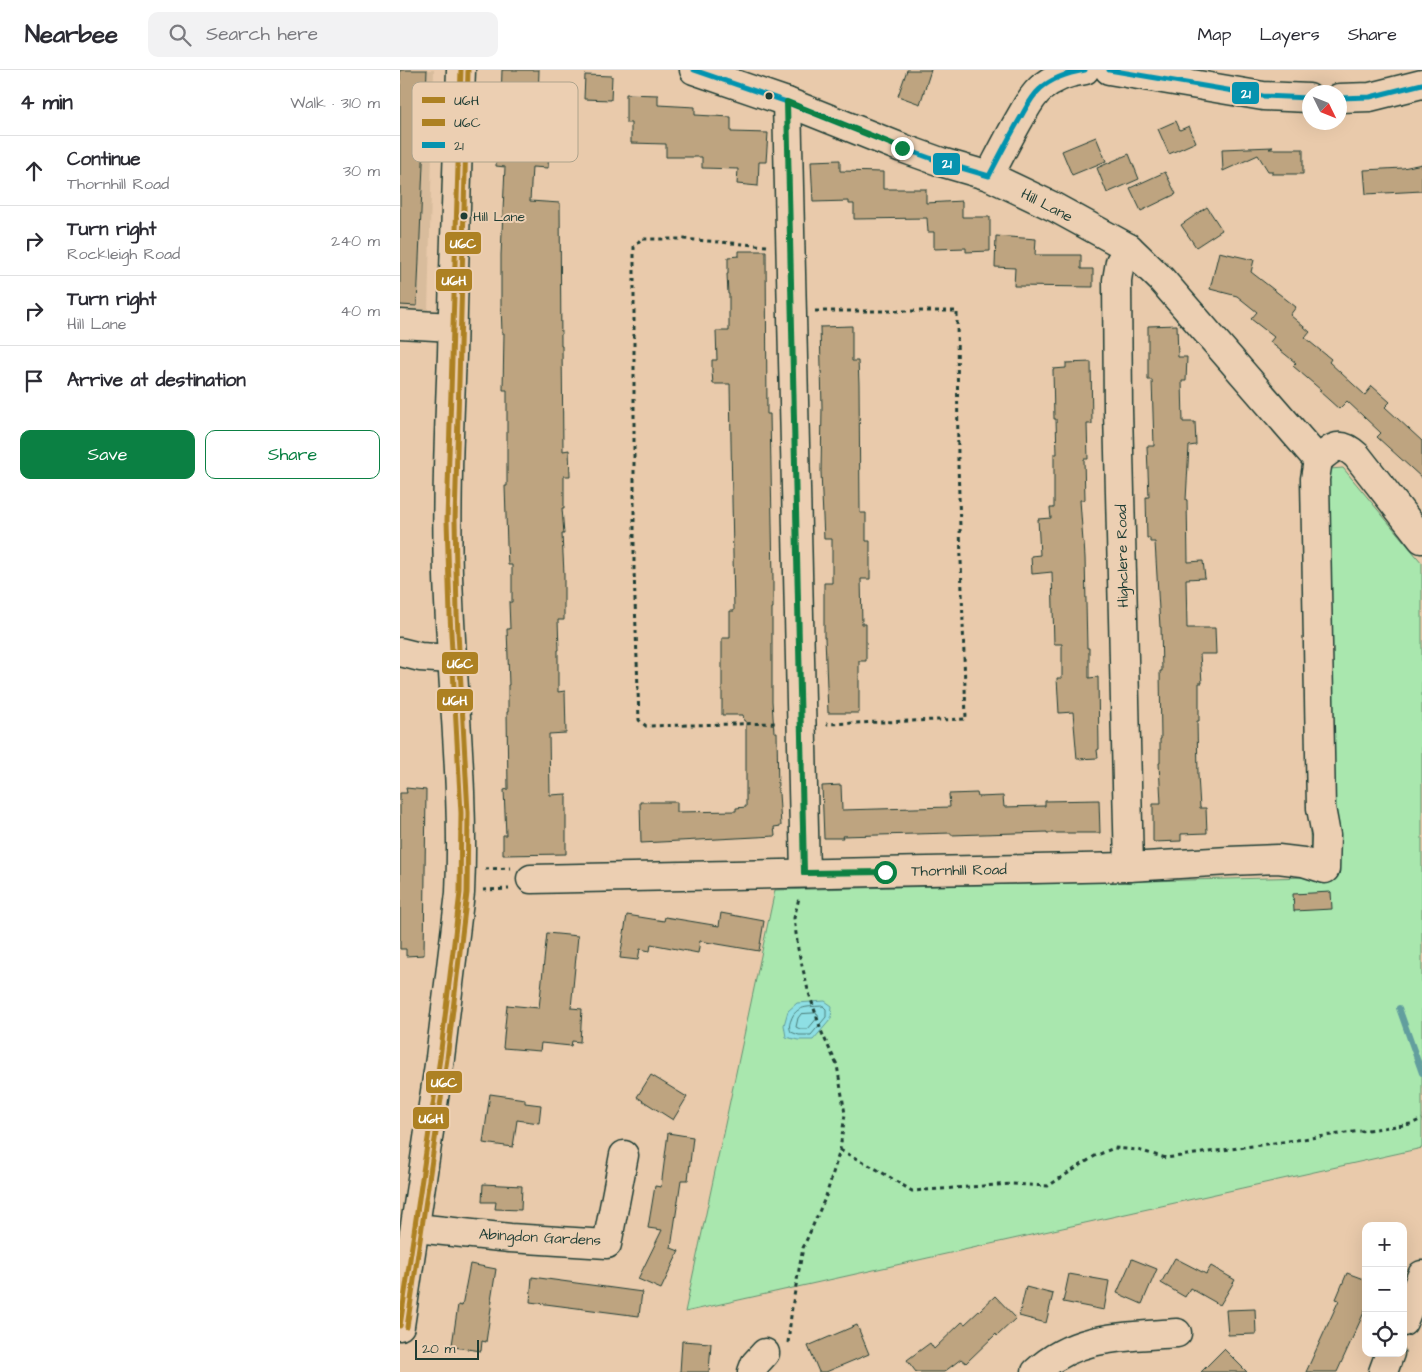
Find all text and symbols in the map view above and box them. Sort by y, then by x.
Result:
search box [148,12,498,57]
text: Nearbee [25,18,118,52]
icon: search [166,21,194,49]
text: Search here [206,21,318,48]
text: Map [1197,22,1231,47]
text: Layers [1259,22,1320,47]
text: Share [1348,22,1397,47]
line badge: 21 [1231,81,1260,105]
legend [412,82,578,162]
text: 21 [1240,84,1251,104]
north arrow [1302,85,1347,130]
text: 4 min [20,88,73,117]
text: U6H [454,91,480,111]
unlabelled marker [764,91,774,101]
text: Walk · 310 m [290,92,380,114]
text: U6C [454,113,481,133]
text: 21 [454,136,464,156]
route end [891,137,914,160]
text: Continue [67,146,141,173]
line badge: 21 [932,152,961,176]
text: 21 [941,154,952,174]
icon: ahead [20,157,48,185]
text: 30 m [343,160,380,182]
text: Thornhill Road [67,173,169,195]
street label: Hill Lane [1017,183,1076,227]
place label: Hill Lane [473,207,525,227]
marker: Hill Lane [459,211,469,221]
text: Turn right [67,216,156,243]
icon: right [20,227,48,255]
text: 240 m [331,230,380,252]
line badge: U6C [444,231,482,255]
text: U6C [450,234,476,254]
text: Rockleigh Road [67,243,180,265]
line badge: U6H [435,268,473,292]
text: U6H [441,271,467,291]
text: Turn right [67,286,156,313]
icon: right [20,297,48,325]
text: 40 m [340,300,380,322]
text: Hill Lane [67,313,126,335]
icon: arrive [20,367,48,395]
text: Arrive at destination [67,367,246,394]
button: Save [20,430,195,479]
button: Share [205,430,380,479]
street label: Highclere Road [1111,504,1135,608]
line badge: U6C [441,651,479,675]
text: U6C [447,654,473,674]
line badge: U6H [436,688,474,712]
text: U6H [442,691,468,711]
street label: Thornhill Road [911,859,1007,882]
route start [874,861,897,884]
line badge: U6C [425,1070,463,1094]
text: U6C [431,1073,457,1093]
line badge: U6H [412,1106,450,1130]
text: U6H [418,1109,444,1129]
map controls [1362,1222,1407,1357]
button: + [1362,1222,1407,1267]
street label: Abingdon Gardens [478,1224,602,1252]
button: − [1362,1267,1407,1312]
button: locate [1362,1312,1407,1357]
scale bar [415,1337,479,1360]
text: 20 m [422,1339,455,1359]

